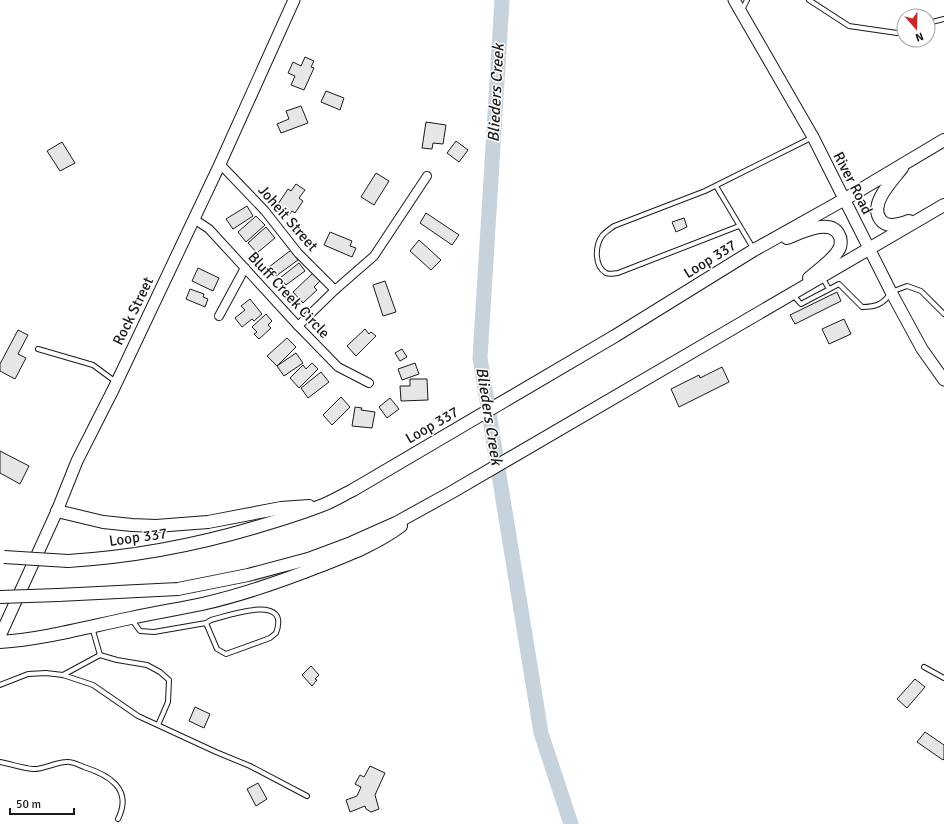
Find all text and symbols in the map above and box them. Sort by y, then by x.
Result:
north arrow [896,8,936,48]
text: N [913,30,925,44]
water label: Blieders Creek [483,41,509,143]
street label: River Road [830,149,876,217]
street label: Joheit Street [254,181,322,255]
street label: Loop 337 [680,236,740,282]
street label: Bluff Creek Circle [244,248,334,342]
street label: Rock Street [109,274,157,348]
water label: Blieders Creek [471,366,507,468]
street label: Loop 337 [402,403,462,447]
street label: Loop 337 [108,524,168,550]
scale bar [10,790,74,816]
text: 50 m [16,797,41,812]

